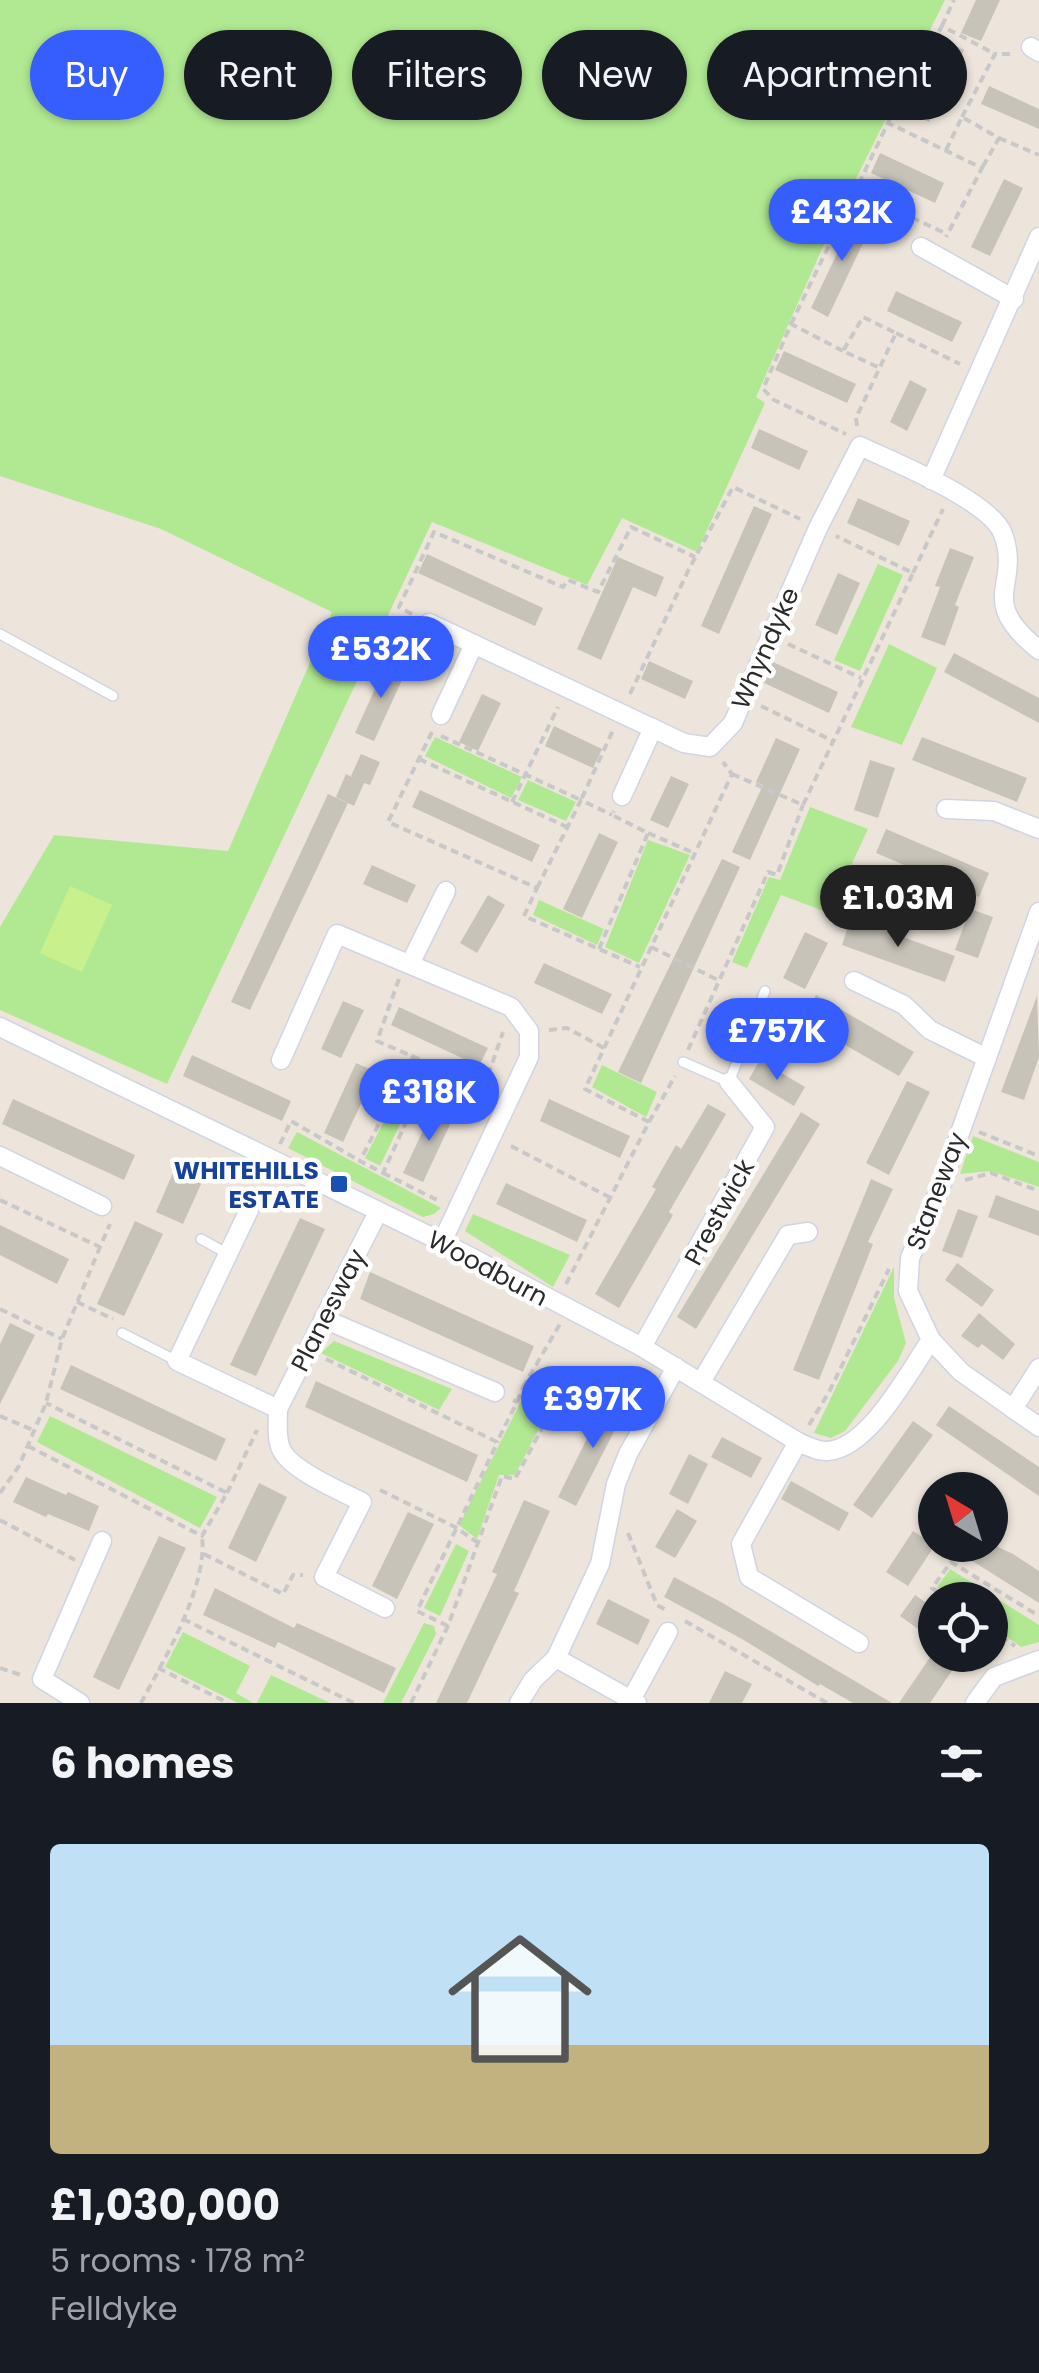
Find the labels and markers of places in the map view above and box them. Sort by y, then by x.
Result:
pin: £432K [772,179,912,264]
pin: £532K [311,616,451,701]
pin: £1.03M [817,865,979,950]
pin: £757K [707,998,847,1083]
pin: £318K [359,1059,499,1144]
place label: WHITEHILLS ESTATE [174,1153,319,1217]
marker: WHITEHILLS ESTATE [328,1173,350,1195]
pin: £397K [523,1366,663,1451]

